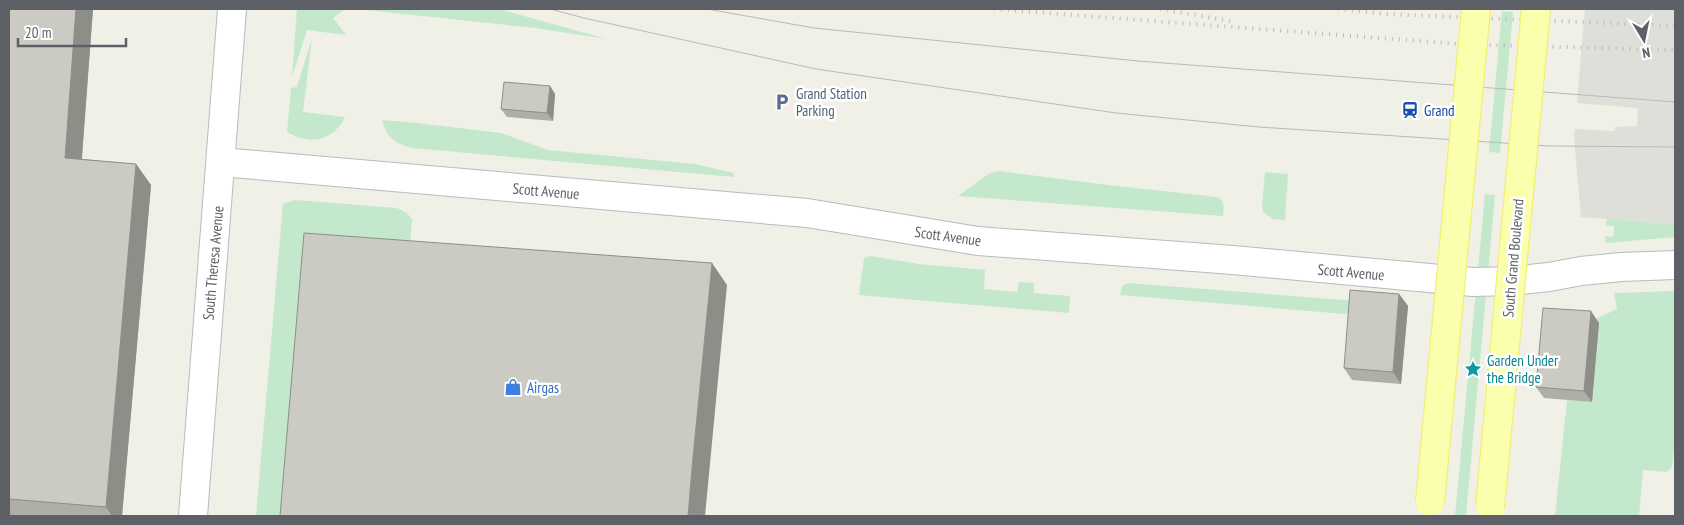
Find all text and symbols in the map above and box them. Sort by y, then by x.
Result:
scale bar [18,15,125,47]
north arrow [1619,15,1669,65]
text: 20 m [25,23,51,42]
text: N [1641,43,1652,62]
place label: Grand Station Parking [796,84,867,120]
parking icon: Grand Station Parking [772,92,792,112]
station icon: Grand [1400,100,1420,120]
place label: Grand [1424,101,1455,120]
street label: Scott Avenue [512,179,580,203]
street label: South Grand Boulevard [1498,198,1528,318]
street label: South Theresa Avenue [199,205,227,321]
street label: Scott Avenue [914,222,982,250]
street label: Scott Avenue [1317,260,1385,284]
place label: Garden Under the Bridge [1487,351,1559,387]
place icon: Garden Under the Bridge [1463,359,1483,379]
shop icon: Airgas [503,377,523,397]
place label: Airgas [527,378,559,397]

